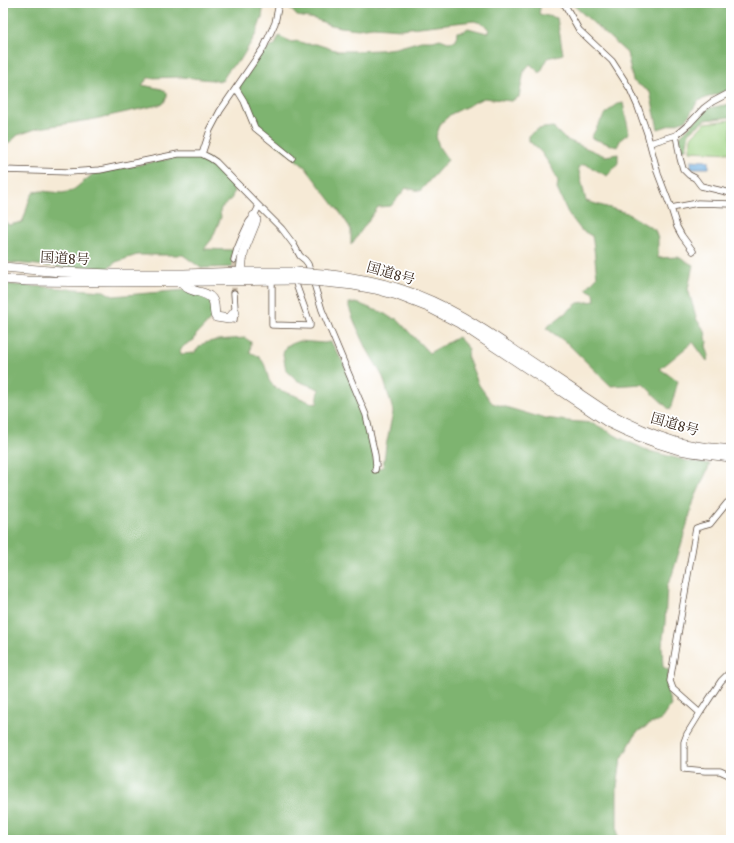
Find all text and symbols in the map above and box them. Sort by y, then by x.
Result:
street label: 国道8号 [40,249,90,268]
street label: 国道8号 [365,258,417,288]
street label: 国道8号 [649,409,701,439]

